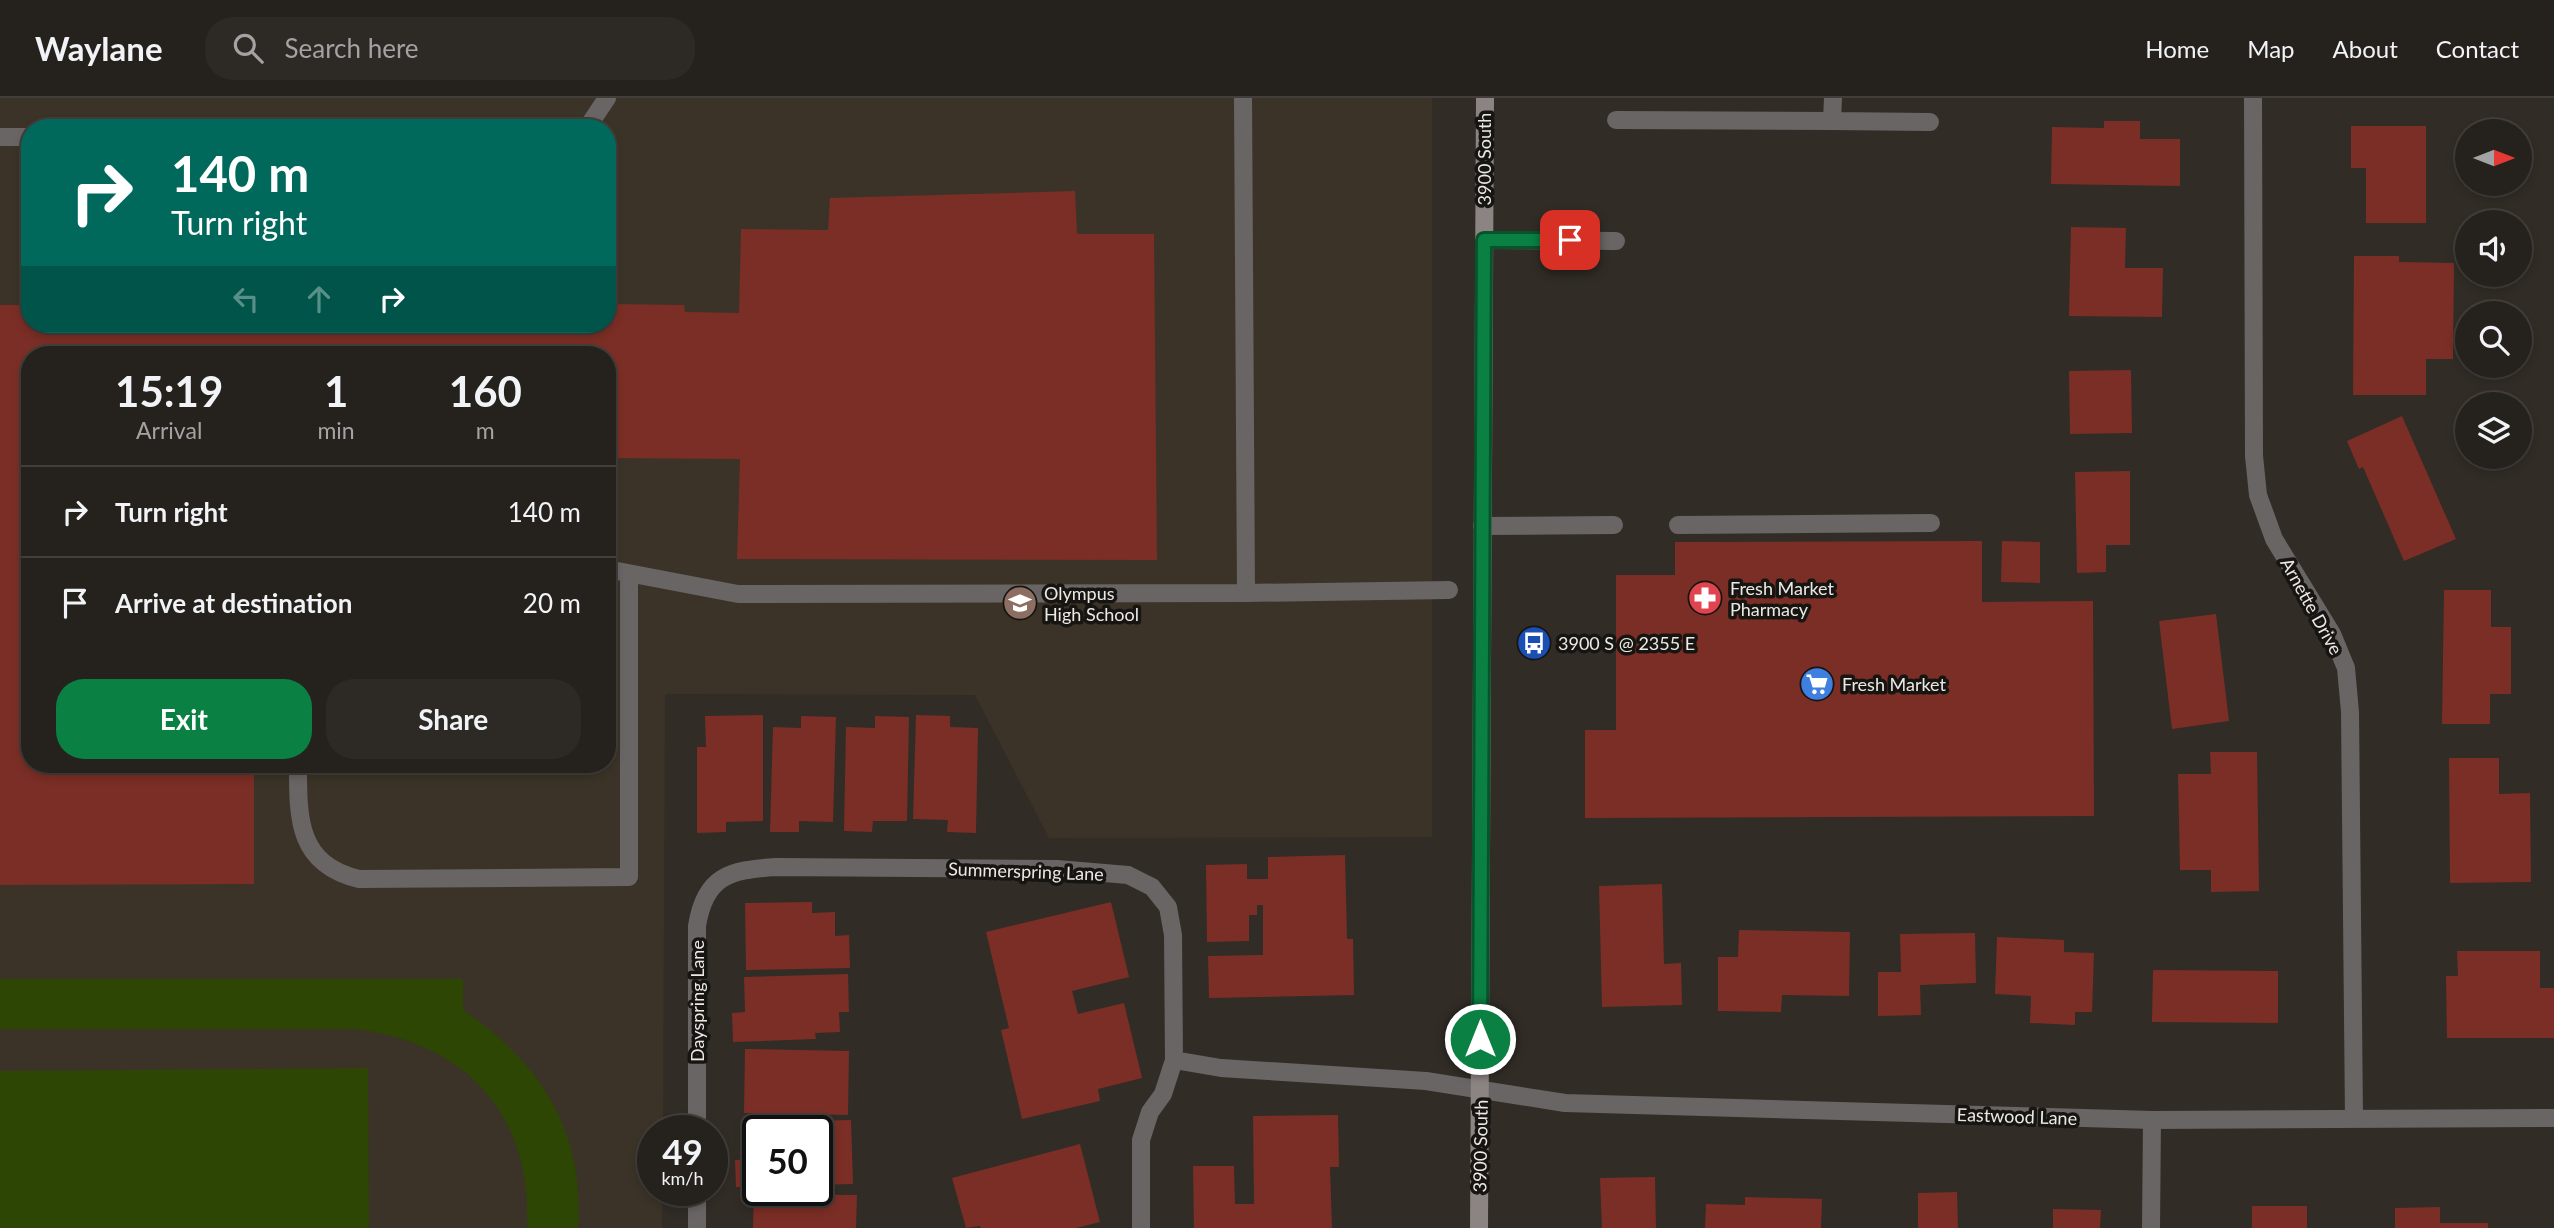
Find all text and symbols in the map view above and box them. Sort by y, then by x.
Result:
search box [205,17,695,80]
text: Waylane [35,28,163,68]
icon: search [229,29,267,67]
text: Search here [285,32,419,64]
text: Home [2145,34,2209,63]
text: Map [2247,34,2295,63]
text: About [2333,34,2398,63]
text: Contact [2436,34,2519,63]
street label: 3900 South [1473,113,1495,205]
north arrow [2455,119,2532,196]
map controls [2455,119,2532,469]
text: 140 m [171,144,309,202]
icon: right [56,147,147,238]
text: Turn right [171,203,307,242]
pin [1540,210,1600,270]
button: sound [2455,210,2532,287]
icon: arrive [1551,221,1589,259]
icon: left [227,280,265,318]
icon: ahead [300,280,338,318]
icon: right [373,280,411,318]
button: search [2455,301,2532,378]
text: 15:19 [115,366,223,416]
text: 1 [324,366,348,416]
text: 160 [449,366,522,416]
button: layers [2455,392,2532,469]
text: Arrival [136,416,202,444]
text: min [317,416,355,444]
text: m [476,416,495,444]
icon: right [56,493,94,531]
text: Turn right [115,496,228,528]
text: 140 m [508,496,581,528]
street label: Arnette Drive [2276,554,2348,658]
place label: Fresh Market Pharmacy [1730,577,1835,620]
pharmacy icon: Fresh Market Pharmacy [1686,579,1724,617]
place label: Olympus High School [1044,582,1139,625]
icon: arrive [56,584,94,622]
school or university icon: Olympus High School [1001,584,1039,622]
text: Arrive at destination [115,587,352,619]
text: 20 m [523,587,581,619]
bus stop icon: 3900 S @ 2355 E [1515,624,1553,662]
place label: 3900 S @ 2355 E [1558,632,1695,654]
supermarket icon: Fresh Market [1798,665,1836,703]
place label: Fresh Market [1842,673,1947,695]
button: Exit [56,679,312,759]
button: Share [326,679,581,759]
street label: Summerspring Lane [948,857,1104,885]
street label: Dayspring Lane [686,940,708,1062]
position arrow [1443,1002,1517,1076]
street label: 3900 South [1468,1099,1492,1193]
street label: Eastwood Lane [1956,1103,2078,1129]
speed limit sign: 50 [742,1115,833,1206]
text: 49 [662,1130,703,1172]
text: km/h [661,1167,704,1189]

